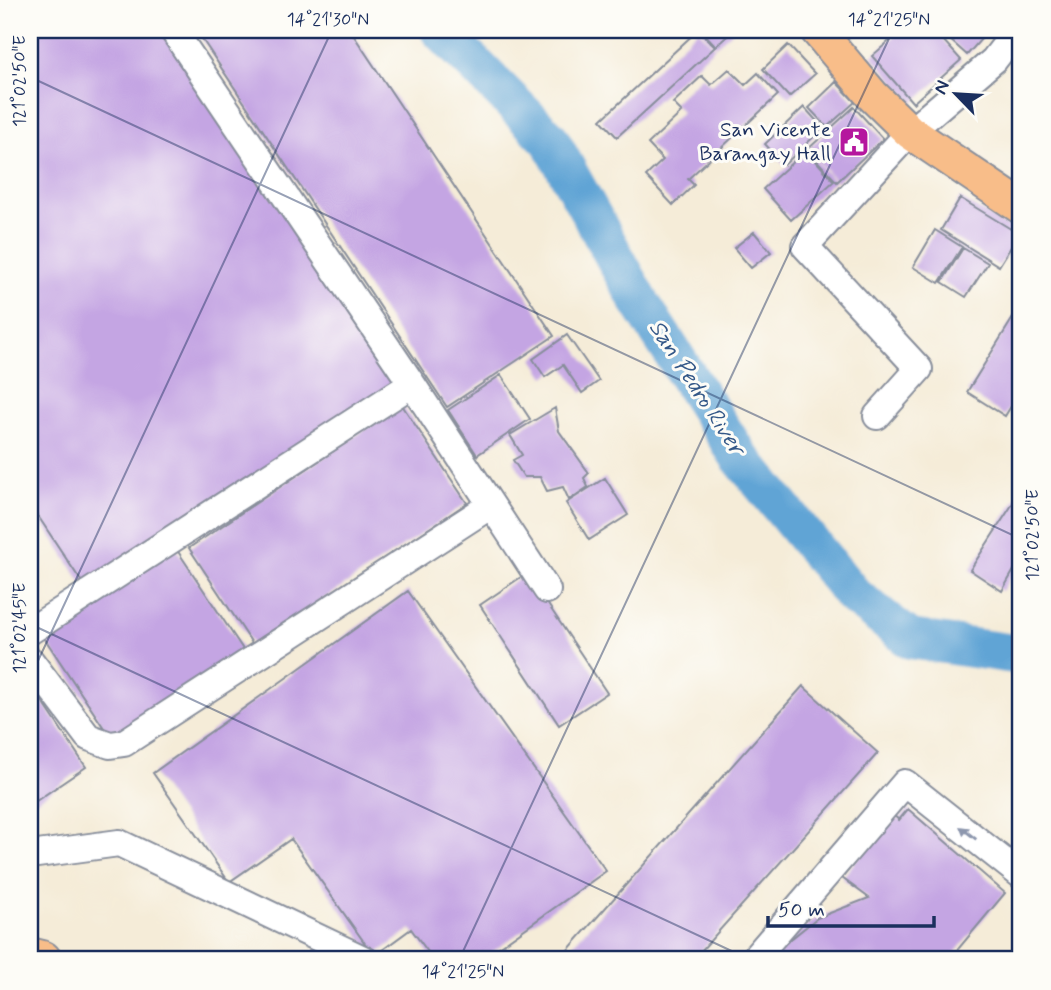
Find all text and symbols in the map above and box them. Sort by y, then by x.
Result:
text: 14°21'30"N [287,8,369,32]
text: 14°21'25"N [848,8,930,32]
text: 121°02'50"E [8,35,32,127]
north arrow [922,60,992,130]
text: N [928,76,956,98]
place label: San Vicente Barangay Hall [699,116,831,168]
public building icon: San Vicente Barangay Hall [837,125,871,159]
water label: San Pedro River [641,315,753,464]
text: 121°02'50"E [1021,489,1045,581]
text: 121°02'45"E [8,582,32,674]
one-way arrow [959,825,977,840]
scale bar [768,885,934,929]
text: 50 m [778,896,825,924]
text: 14°21'25"N [422,960,504,984]

